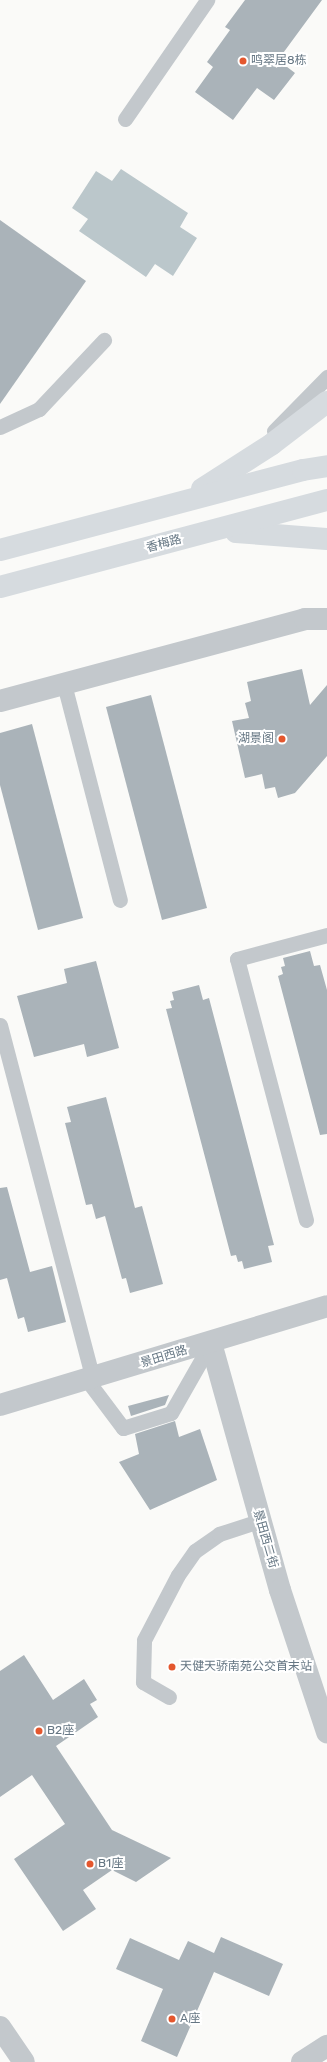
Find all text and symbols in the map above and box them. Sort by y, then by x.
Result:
place label: 鸣翠居8栋 [251,54,307,68]
marker: 鸣翠居8栋 [238,56,248,66]
street label: 香梅路 [145,532,183,556]
place label: 湖景阁 [238,732,274,746]
marker: 湖景阁 [277,734,287,744]
street label: 景田西路 [139,1343,189,1371]
street label: 景田西二街 [250,1508,280,1570]
place label: 天健天骄南苑公交首末站 [180,1660,312,1674]
marker: 天健天骄南苑公交首末站 [167,1662,177,1672]
place label: B2座 [47,1724,74,1738]
marker: B2座 [34,1726,44,1736]
place label: B1座 [98,1857,123,1871]
marker: B1座 [85,1859,95,1869]
place label: A座 [180,2012,200,2026]
marker: A座 [167,2014,177,2024]

